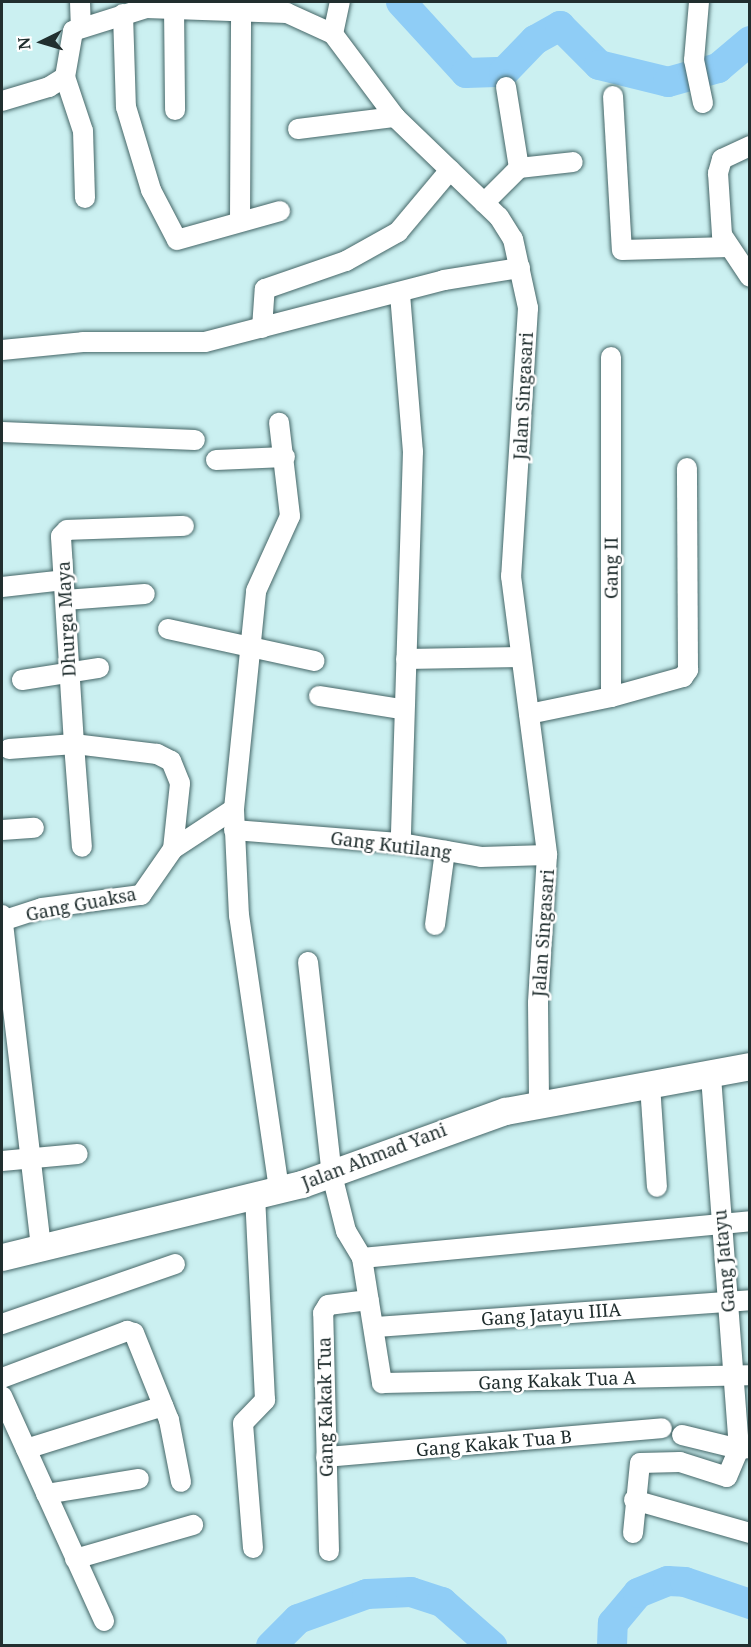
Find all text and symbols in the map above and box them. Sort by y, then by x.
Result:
north arrow [12,12,72,72]
text: N [13,36,36,51]
street label: Jalan Singasari [509,332,537,460]
street label: Gang II [600,537,622,599]
street label: Dhurga Maya [52,561,80,677]
street label: Gang Kutilang [329,827,453,863]
street label: Jalan Singasari [528,868,558,998]
street label: Gang Guaksa [24,883,138,925]
street label: Jalan Ahmad Yani [299,1118,449,1194]
street label: Gang Jatayu [709,1209,739,1313]
street label: Gang Jatayu IIIA [480,1298,622,1330]
street label: Gang Kakak Tua [313,1337,337,1477]
street label: Gang Kakak Tua A [478,1366,636,1394]
street label: Gang Kakak Tua B [415,1425,573,1461]

